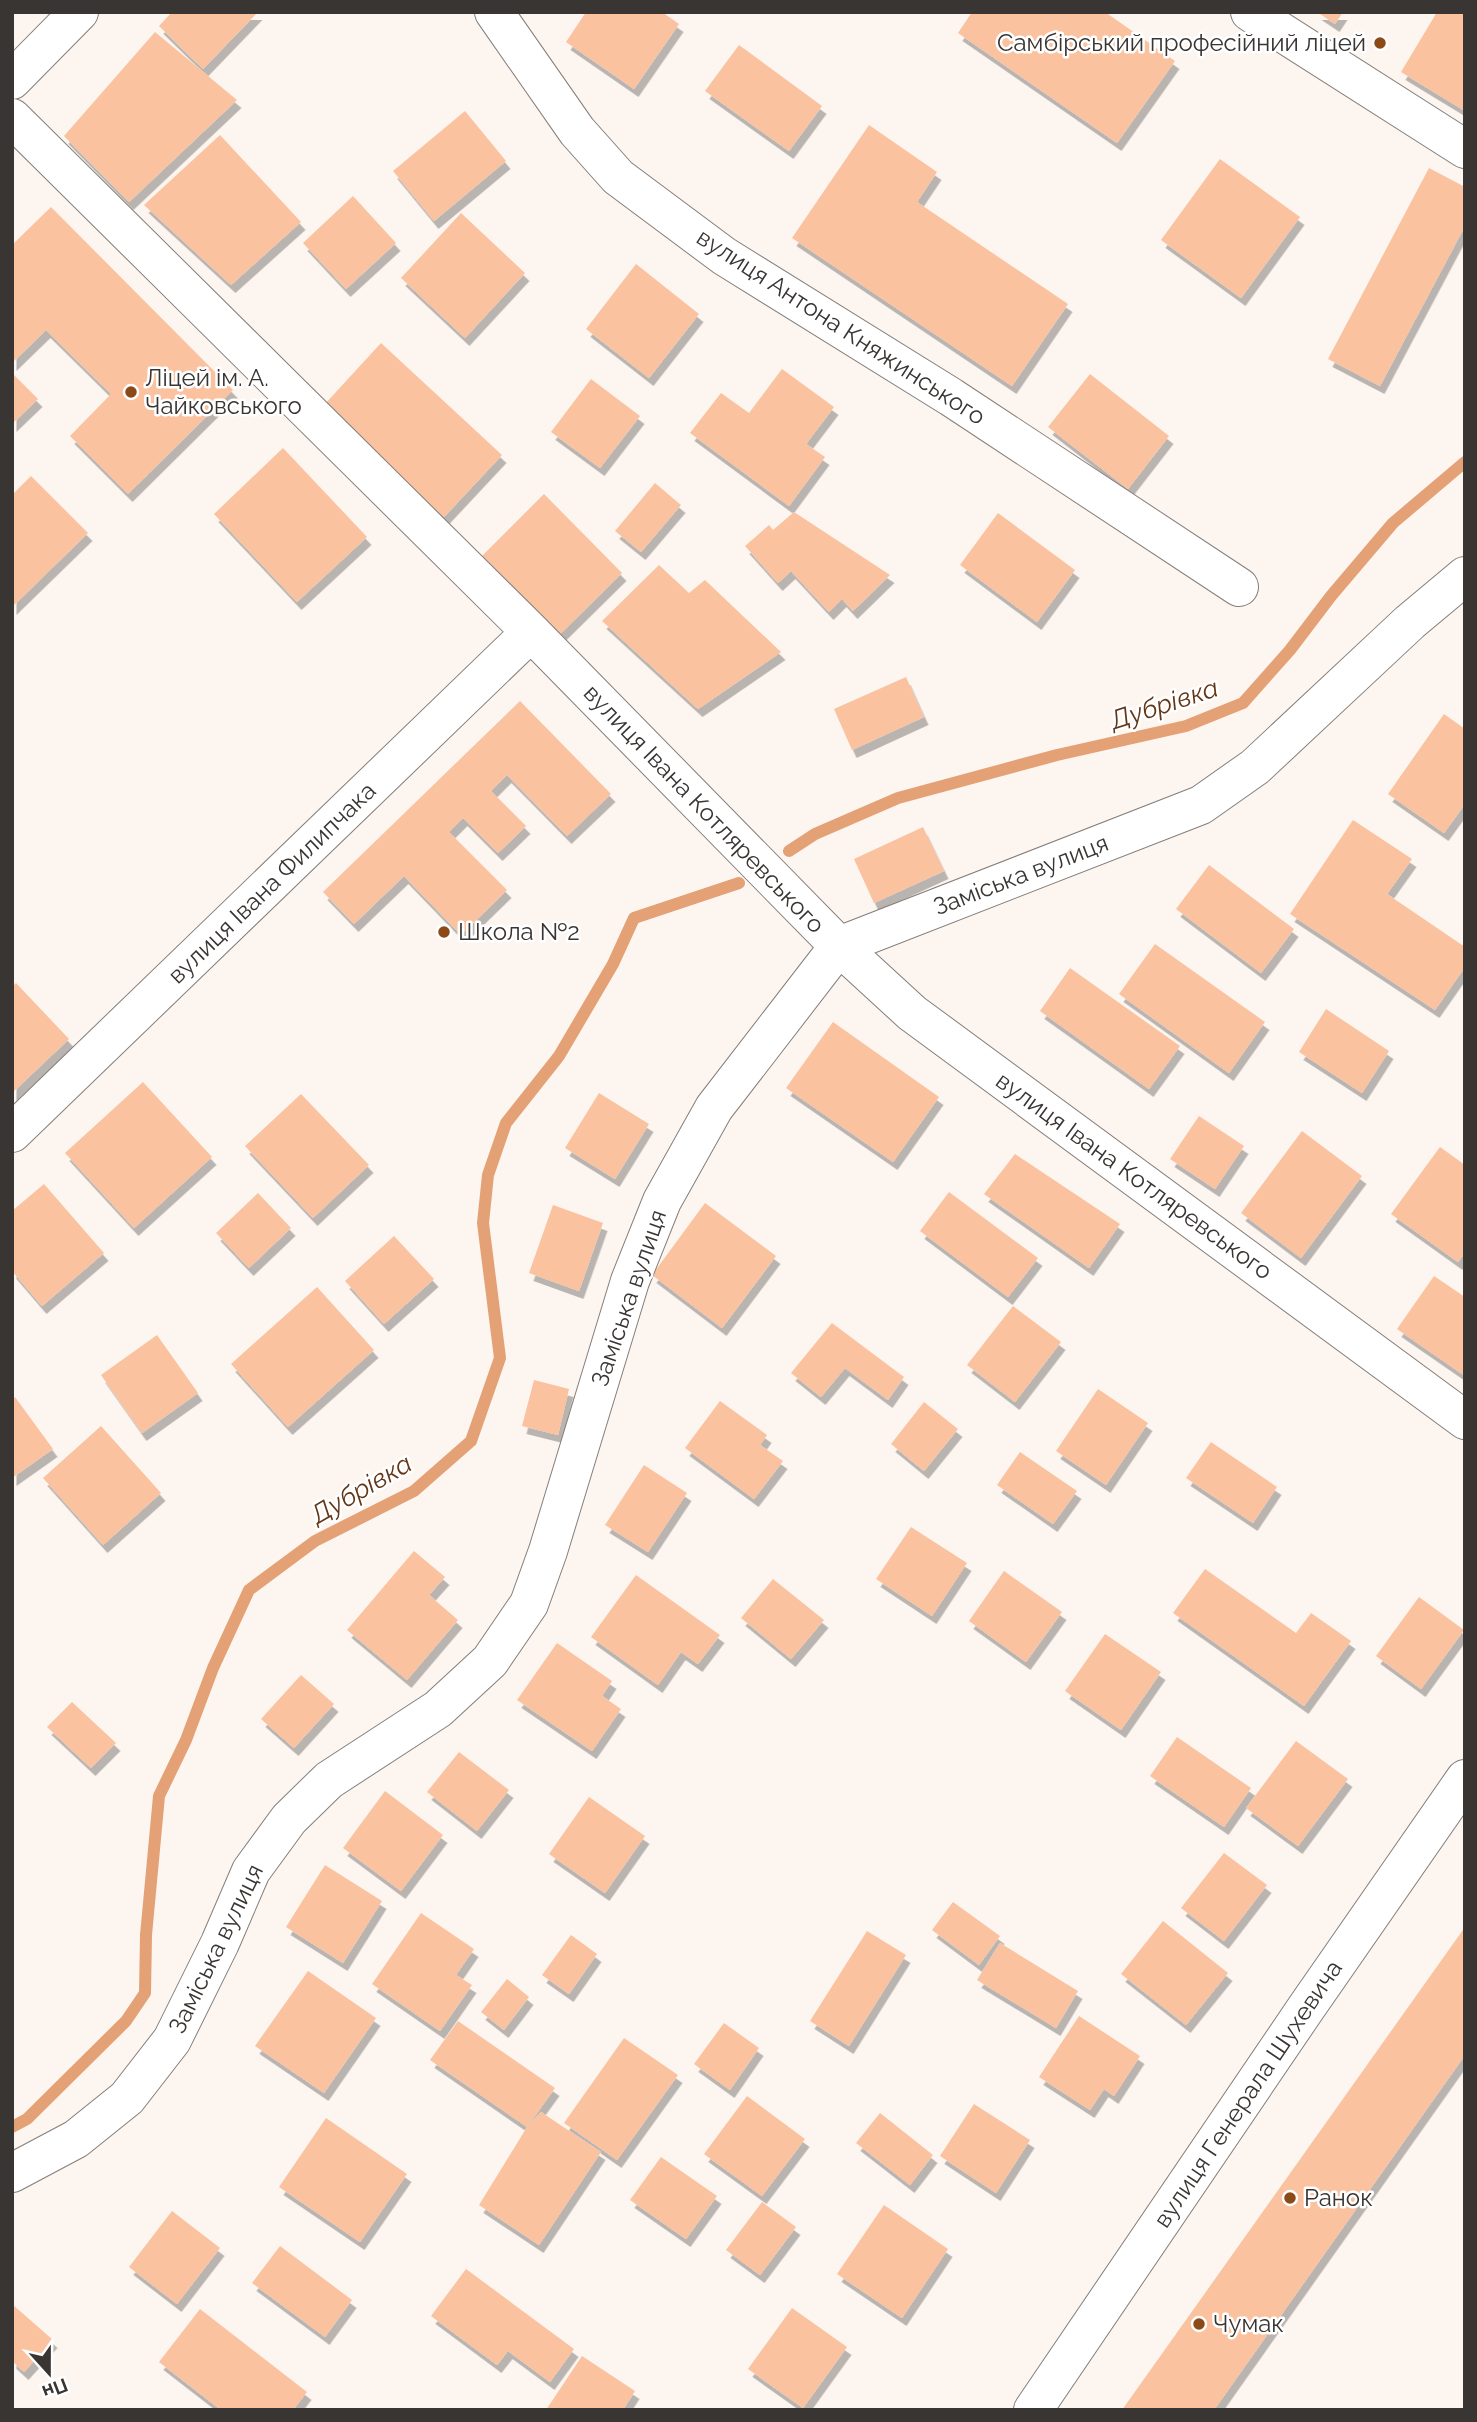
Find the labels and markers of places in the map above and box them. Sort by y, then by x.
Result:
place label: Самбірський професійний ліцей [997,28,1366,57]
marker: Самбірський професійний ліцей [1372,35,1388,51]
place label: Ліцей ім. А. Чайковського [145,363,302,420]
marker: Ліцей ім. А. Чайковського [123,384,139,400]
place label: Школа №2 [458,917,580,946]
marker: Школа №2 [436,924,452,940]
place label: Ранок [1304,2183,1373,2212]
marker: Ранок [1282,2190,1298,2206]
place label: Чумак [1213,2309,1284,2338]
marker: Чумак [1191,2316,1207,2332]

